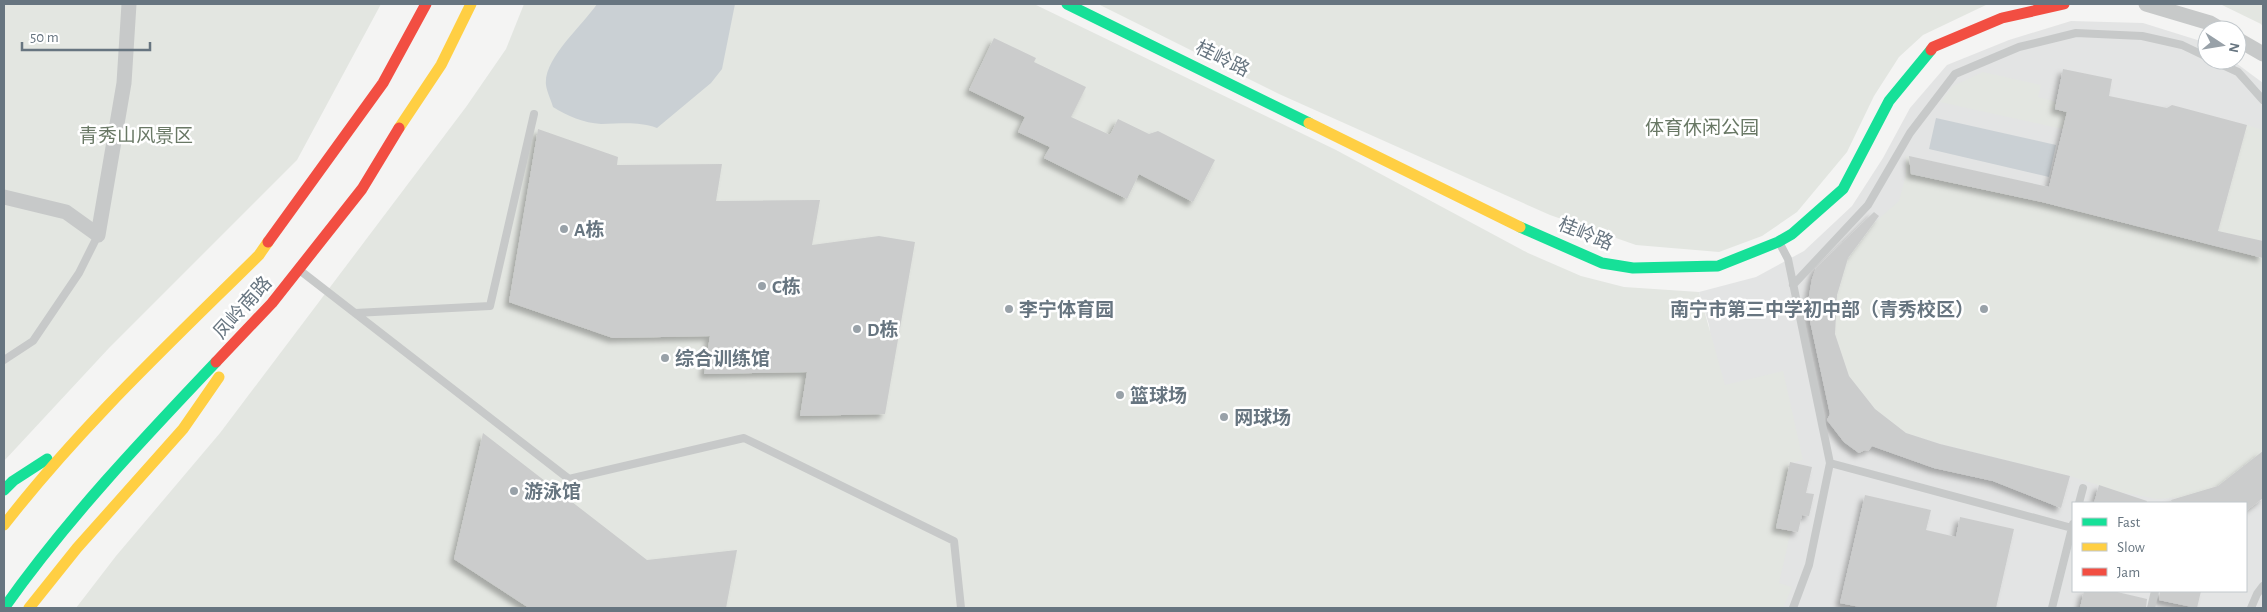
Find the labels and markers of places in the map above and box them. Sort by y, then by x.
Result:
place label: A栋 [574,219,604,240]
marker: A栋 [558,223,570,235]
place label: C栋 [772,276,801,297]
marker: C栋 [756,280,768,292]
place label: 李宁体育园 [1019,299,1114,320]
place label: 南宁市第三中学初中部（青秀校区） [1670,299,1974,320]
marker: 李宁体育园 [1003,303,1015,315]
marker: 南宁市第三中学初中部（青秀校区） [1978,303,1990,315]
place label: D栋 [867,319,898,340]
marker: D栋 [851,323,863,335]
place label: 综合训练馆 [675,348,770,369]
marker: 综合训练馆 [659,352,671,364]
place label: 篮球场 [1130,385,1187,406]
marker: 篮球场 [1114,389,1126,401]
place label: 网球场 [1234,408,1291,428]
marker: 网球场 [1218,411,1230,423]
place label: 游泳馆 [524,481,581,502]
marker: 游泳馆 [508,485,520,497]

